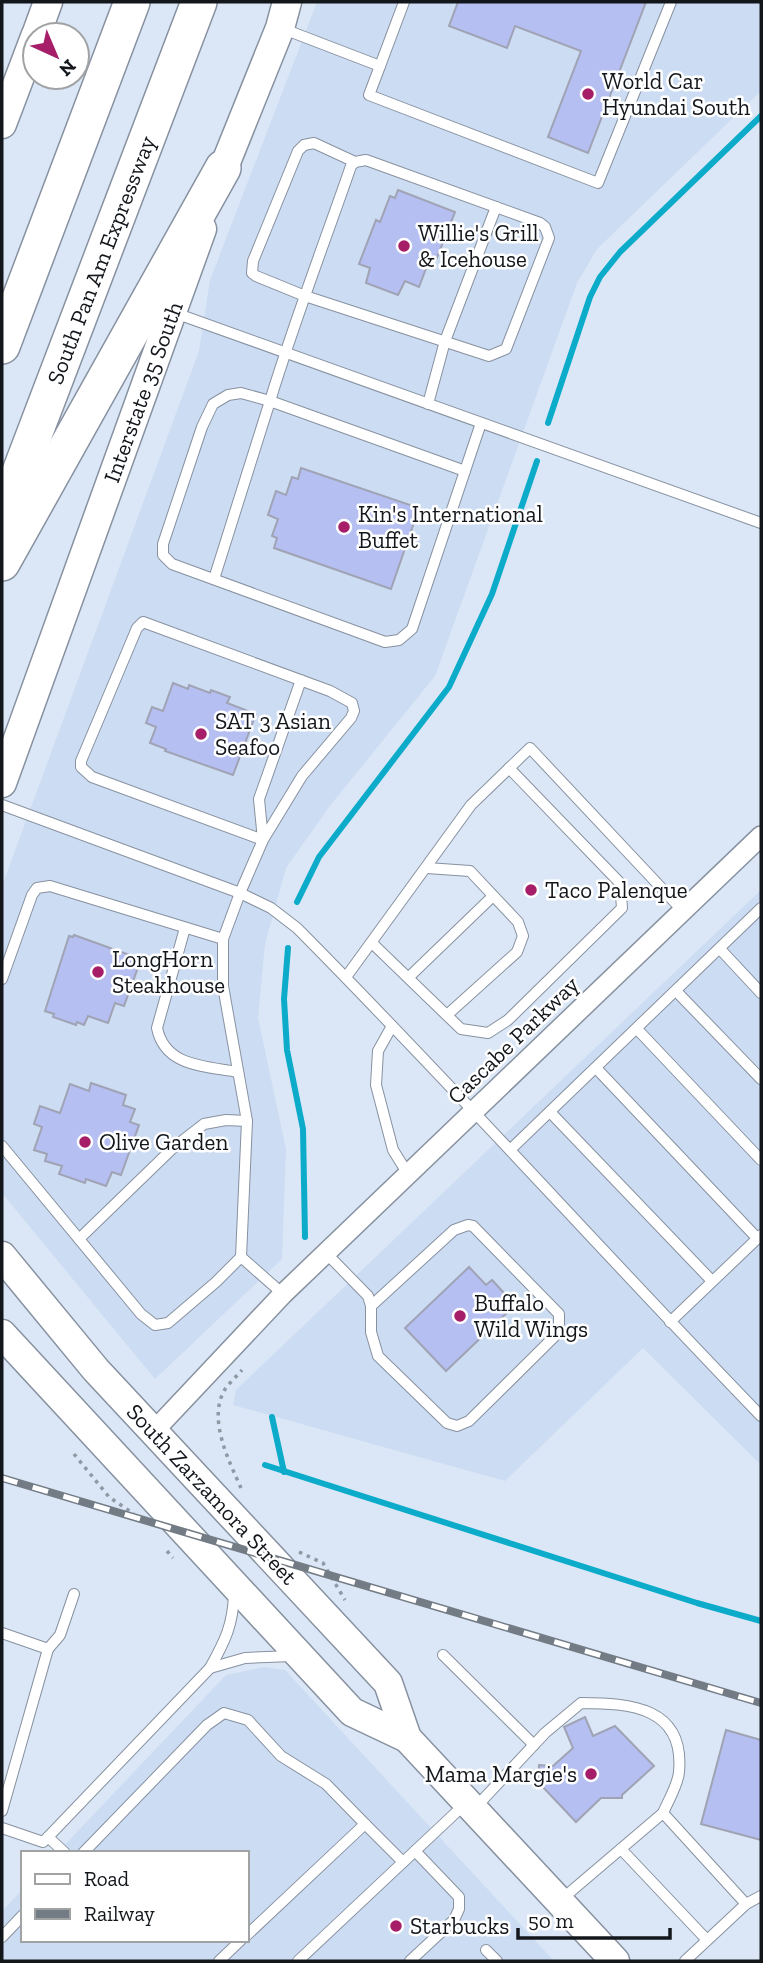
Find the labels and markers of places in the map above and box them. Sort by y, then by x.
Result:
place label: World Car Hyundai South [602,67,750,121]
marker: World Car Hyundai South [580,86,596,102]
place label: Willie's Grill & Icehouse [418,219,539,273]
marker: Willie's Grill & Icehouse [396,238,412,254]
place label: Kin's International Buffet [358,500,543,554]
marker: Kin's International Buffet [336,519,352,535]
place label: SAT 3 Asian Seafoo [215,707,331,761]
marker: SAT 3 Asian Seafoo [193,726,209,742]
place label: Taco Palenque [545,876,688,904]
marker: Taco Palenque [523,882,539,898]
place label: LongHorn Steakhouse [112,945,225,999]
marker: LongHorn Steakhouse [90,964,106,980]
place label: Olive Garden [99,1128,228,1156]
marker: Olive Garden [77,1134,93,1150]
place label: Buffalo Wild Wings [474,1289,588,1343]
marker: Buffalo Wild Wings [452,1308,468,1324]
place label: Mama Margie's [425,1760,577,1788]
marker: Mama Margie's [583,1766,599,1782]
place label: Starbucks [410,1912,509,1940]
marker: Starbucks [388,1918,404,1934]

